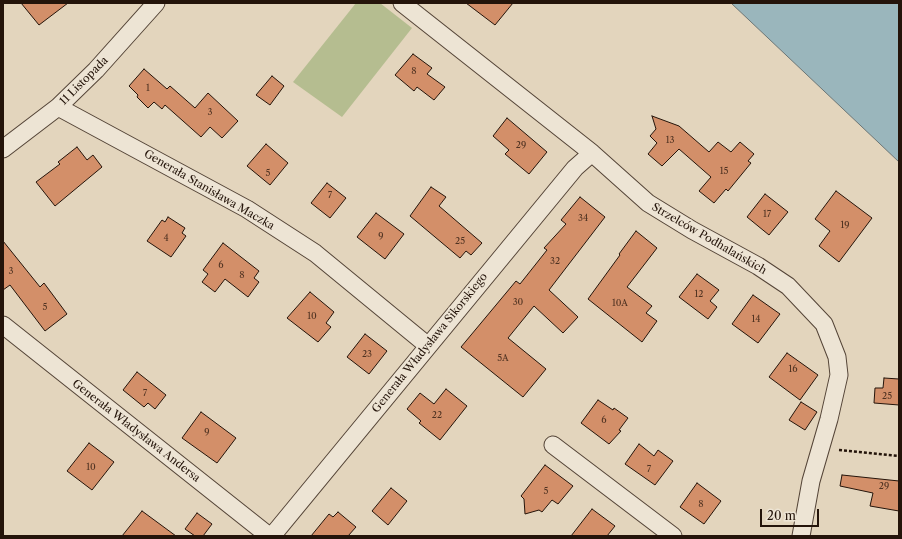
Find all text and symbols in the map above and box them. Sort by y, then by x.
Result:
street label: 11 Listopada [57,54,111,108]
house number: 8 [411,66,417,76]
house number: 1 [146,83,150,93]
house number: 3 [208,107,212,117]
house number: 13 [666,135,674,145]
house number: 29 [516,140,526,150]
street label: Generała Stanisława Maczka [141,147,277,233]
house number: 15 [720,166,728,176]
house number: 5 [266,168,270,178]
house number: 7 [328,190,332,200]
street label: Strzelców Podhalańskich [649,201,769,277]
house number: 17 [763,209,771,219]
house number: 34 [578,213,588,223]
house number: 19 [840,220,850,230]
house number: 9 [378,231,384,241]
house number: 4 [163,233,169,243]
house number: 25 [455,236,465,246]
house number: 32 [550,256,560,266]
house number: 6 [218,260,224,270]
house number: 3 [9,266,13,276]
house number: 8 [239,270,245,280]
street label: Generała Władysława Sikorskiego [369,270,491,416]
house number: 12 [695,289,703,299]
house number: 30 [513,297,523,307]
house number: 10A [612,298,628,308]
house number: 5 [43,302,47,312]
house number: 10 [307,311,317,321]
house number: 14 [752,314,760,324]
house number: 23 [362,349,372,359]
house number: 5A [497,353,509,363]
house number: 16 [788,364,798,374]
street label: Generała Władysława Andersa [69,377,203,485]
house number: 7 [143,388,147,398]
house number: 25 [882,391,892,401]
house number: 22 [432,410,442,420]
house number: 6 [601,415,607,425]
house number: 9 [204,427,210,437]
house number: 10 [86,462,96,472]
house number: 7 [647,464,651,474]
house number: 29 [879,481,889,491]
house number: 5 [544,486,548,496]
house number: 8 [698,499,704,509]
scale bar [762,501,821,527]
text: 20 m [767,508,796,523]

